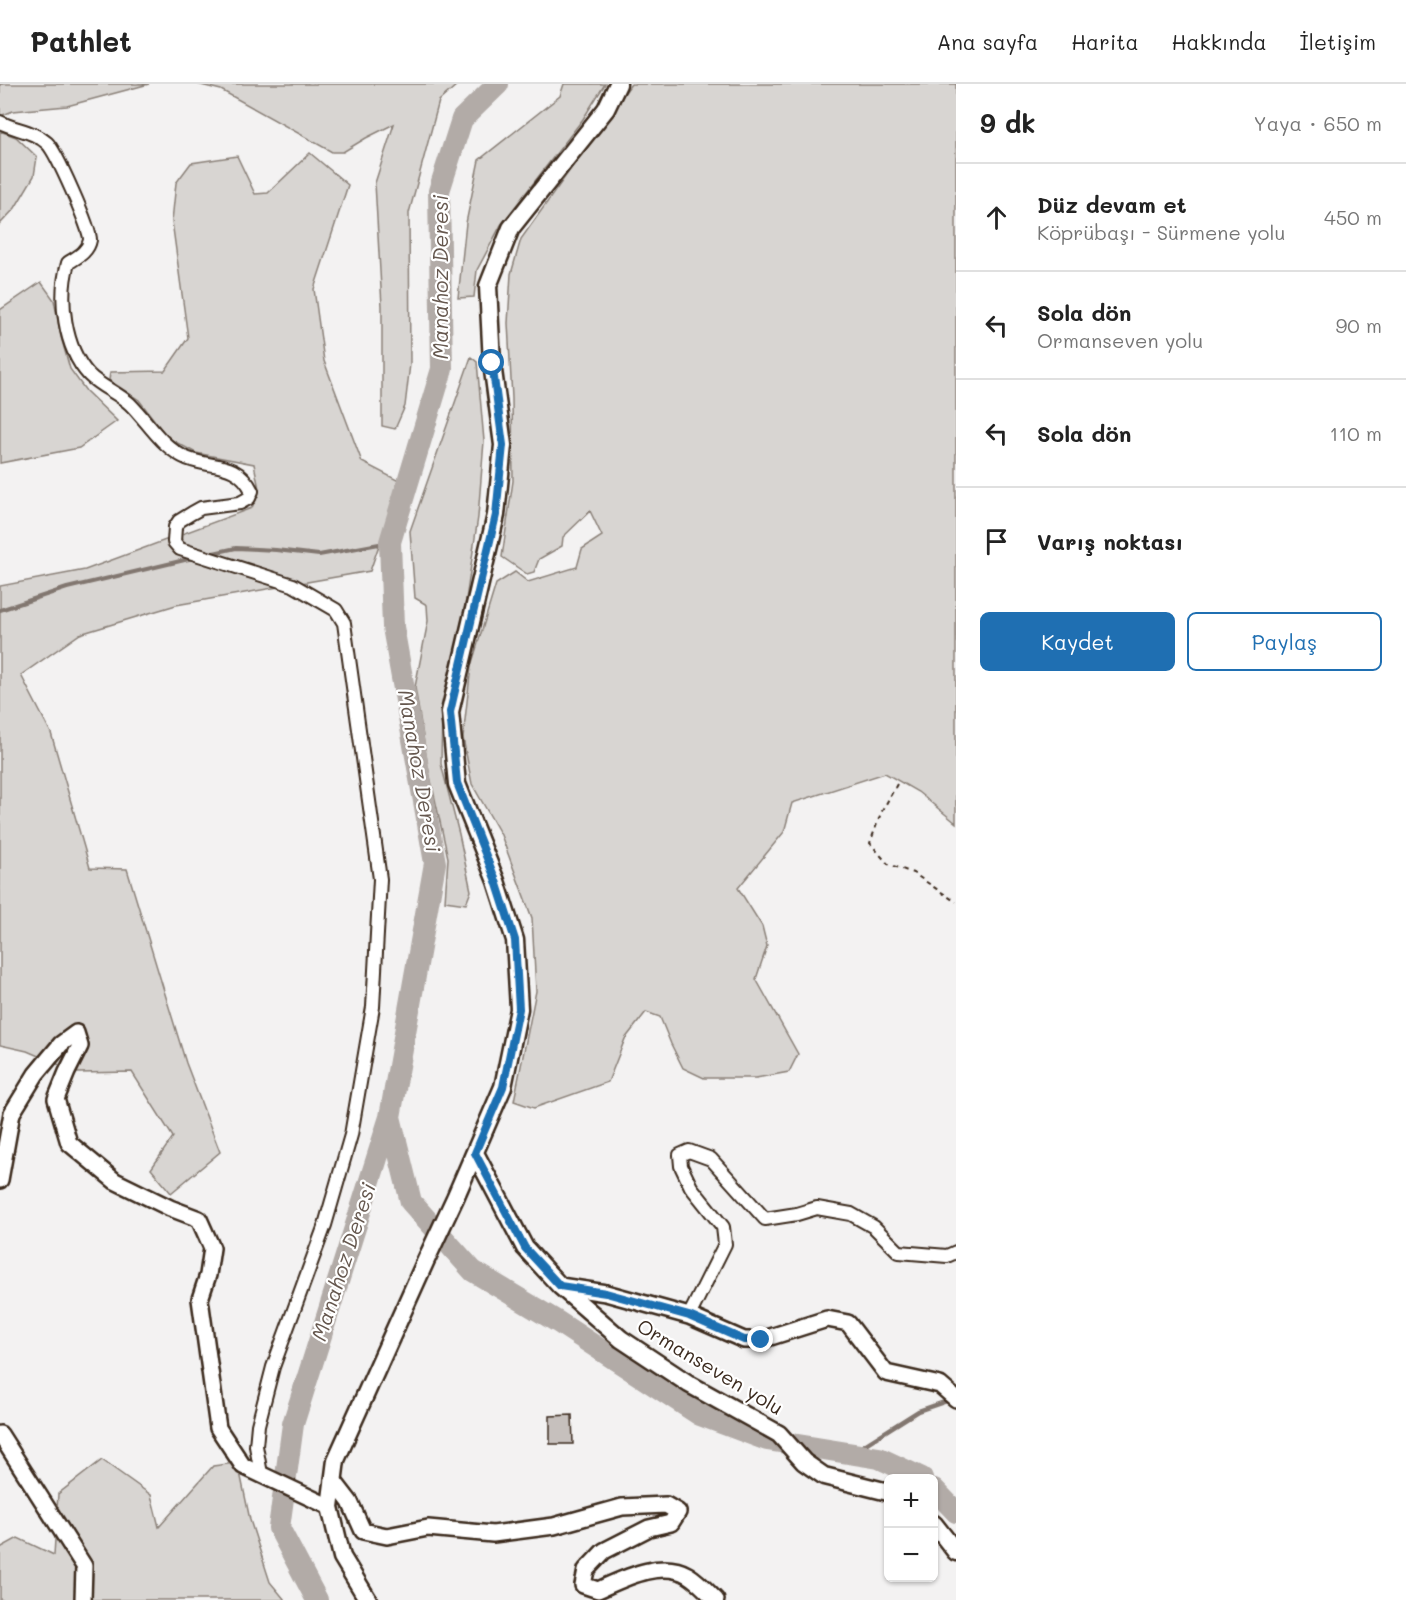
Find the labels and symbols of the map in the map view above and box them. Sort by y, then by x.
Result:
water label: Manahoz Deresi [426,194,453,359]
route start [478,349,504,375]
water label: Manahoz Deresi [393,687,448,855]
water label: Manahoz Deresi [304,1178,381,1344]
street label: Ormanseven yolu [633,1312,788,1420]
route end [747,1326,773,1352]

